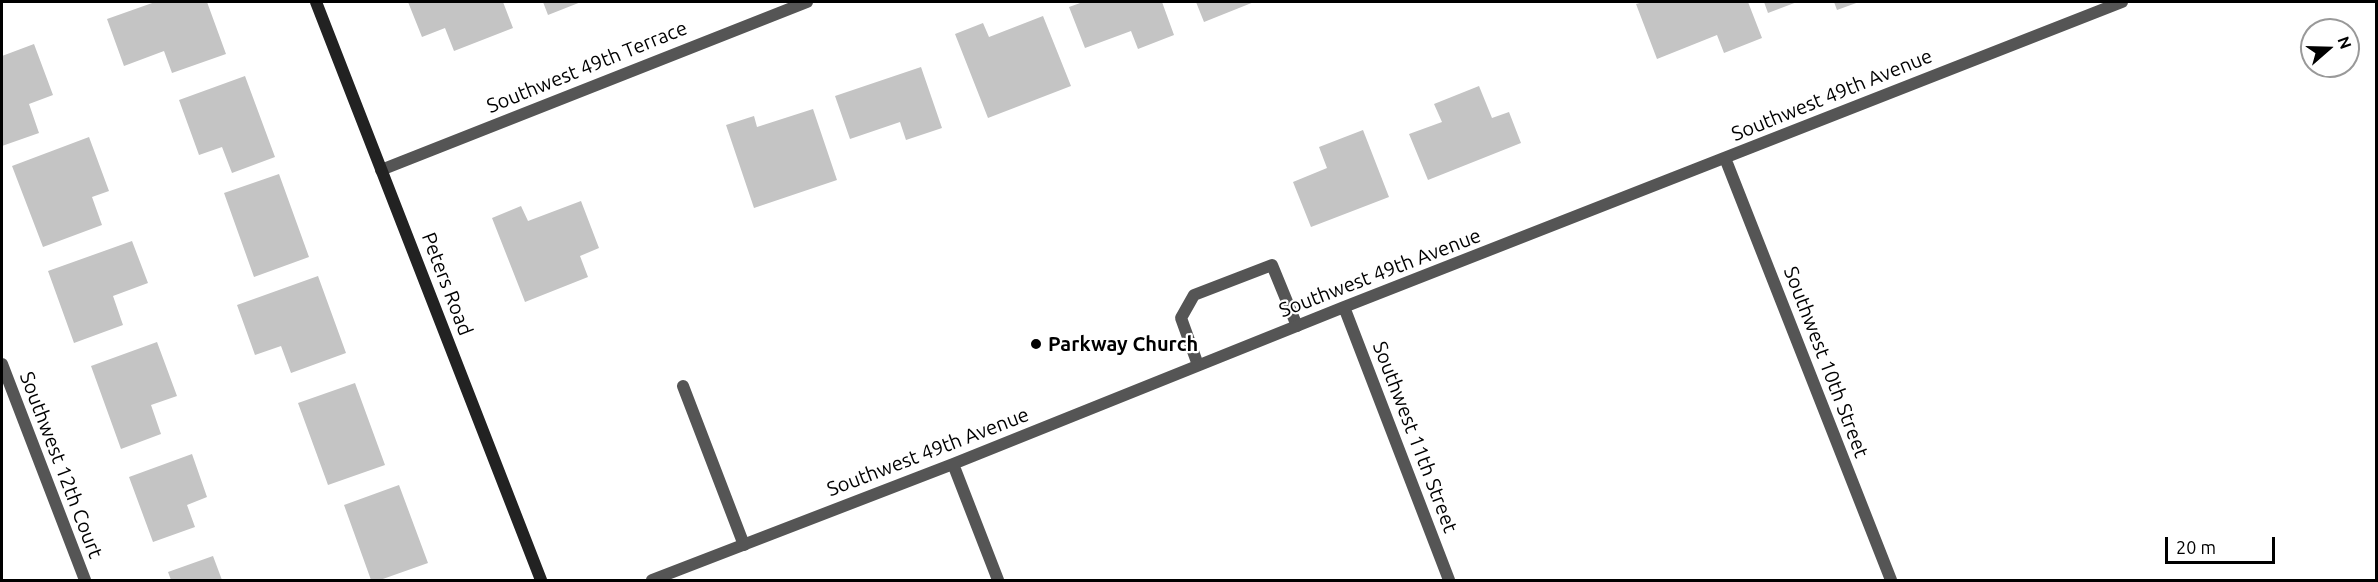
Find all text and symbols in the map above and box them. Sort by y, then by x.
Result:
street label: Southwest 49th Terrace [483,16,691,118]
north arrow [2300,18,2360,78]
text: N [2335,34,2356,51]
street label: Southwest 49th Avenue [1728,44,1936,146]
street label: Southwest 49th Avenue [1276,223,1484,323]
street label: Peters Road [416,229,478,339]
street label: Southwest 10th Street [1778,263,1874,461]
place label: Parkway Church [1048,332,1198,356]
marker: Parkway Church [1029,337,1043,351]
street label: Southwest 11th Street [1367,338,1463,536]
street label: Southwest 12th Court [14,368,108,562]
street label: Southwest 49th Avenue [824,402,1032,502]
scale bar [2168,525,2278,563]
text: 20 m [2176,537,2216,557]

